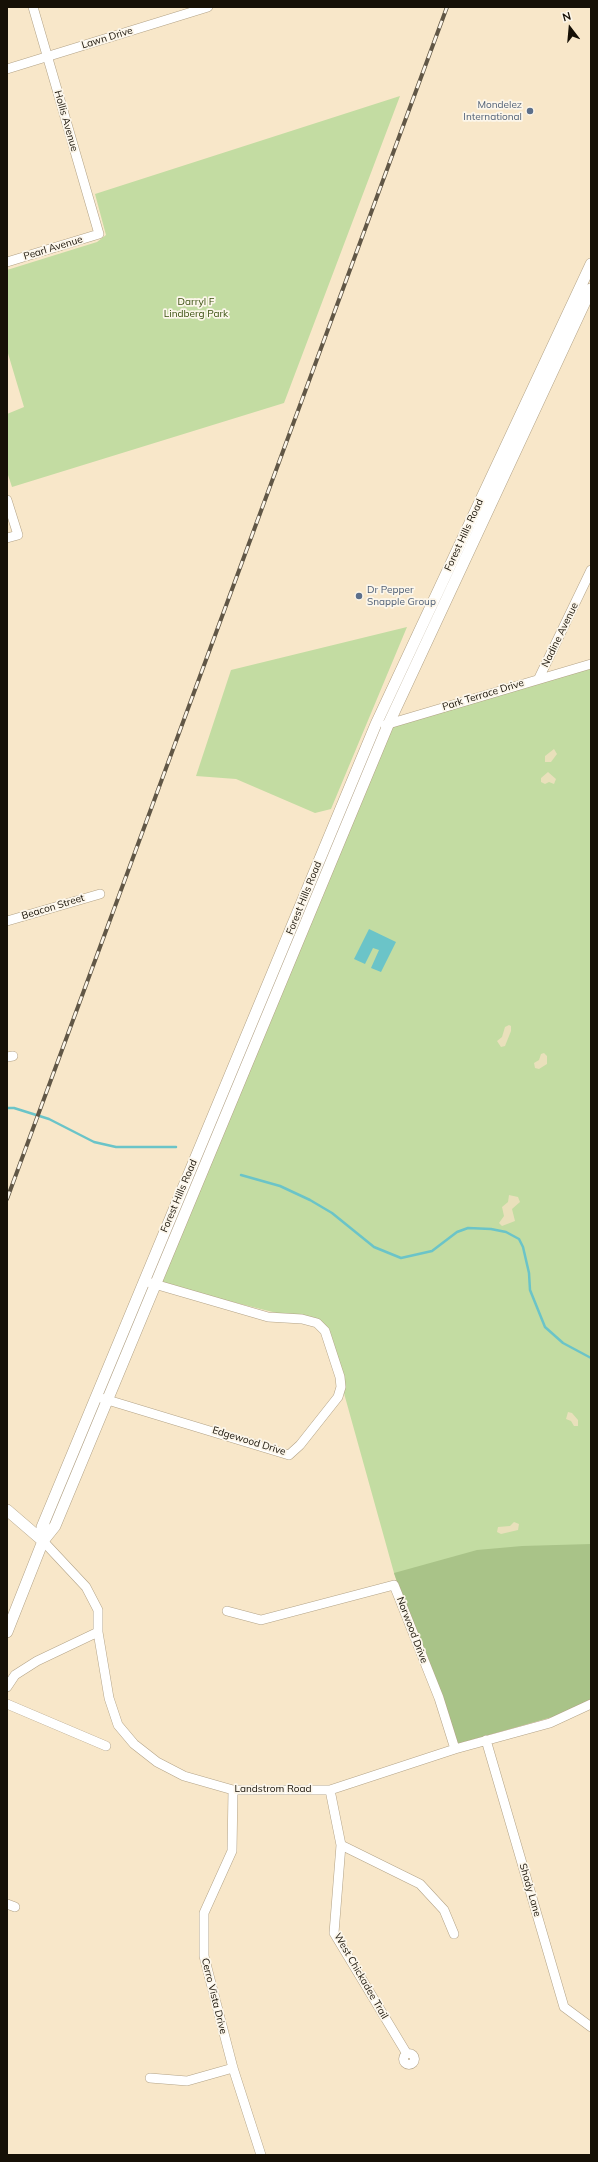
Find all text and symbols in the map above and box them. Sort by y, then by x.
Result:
north arrow [550,8,590,48]
text: N [561,9,573,24]
street label: Lawn Drive [80,25,134,51]
street label: Hollis Avenue [52,89,80,153]
place label: Mondelez International [463,99,522,122]
marker: Mondelez International [525,106,535,116]
street label: Pearl Avenue [22,233,84,263]
park label: Darryl F Lindberg Park [164,296,228,320]
street label: Forest Hills Road [442,497,486,573]
place label: Dr Pepper Snapple Group [367,584,436,608]
marker: Dr Pepper Snapple Group [354,591,364,601]
street label: Nadine Avenue [539,601,581,669]
street label: Park Terrace Drive [441,677,525,713]
street label: Forest Hills Road [284,860,324,936]
street label: Beacon Street [20,892,86,922]
street label: Forest Hills Road [158,1158,200,1234]
street label: Edgewood Drive [211,1424,287,1458]
street label: Norwood Drive [394,1595,430,1665]
street label: Landstrom Road [235,1783,311,1795]
street label: Shady Lane [517,1862,543,1918]
street label: West Chickadee Trail [331,1931,391,2021]
street label: Cerro Vista Drive [199,1957,229,2035]

